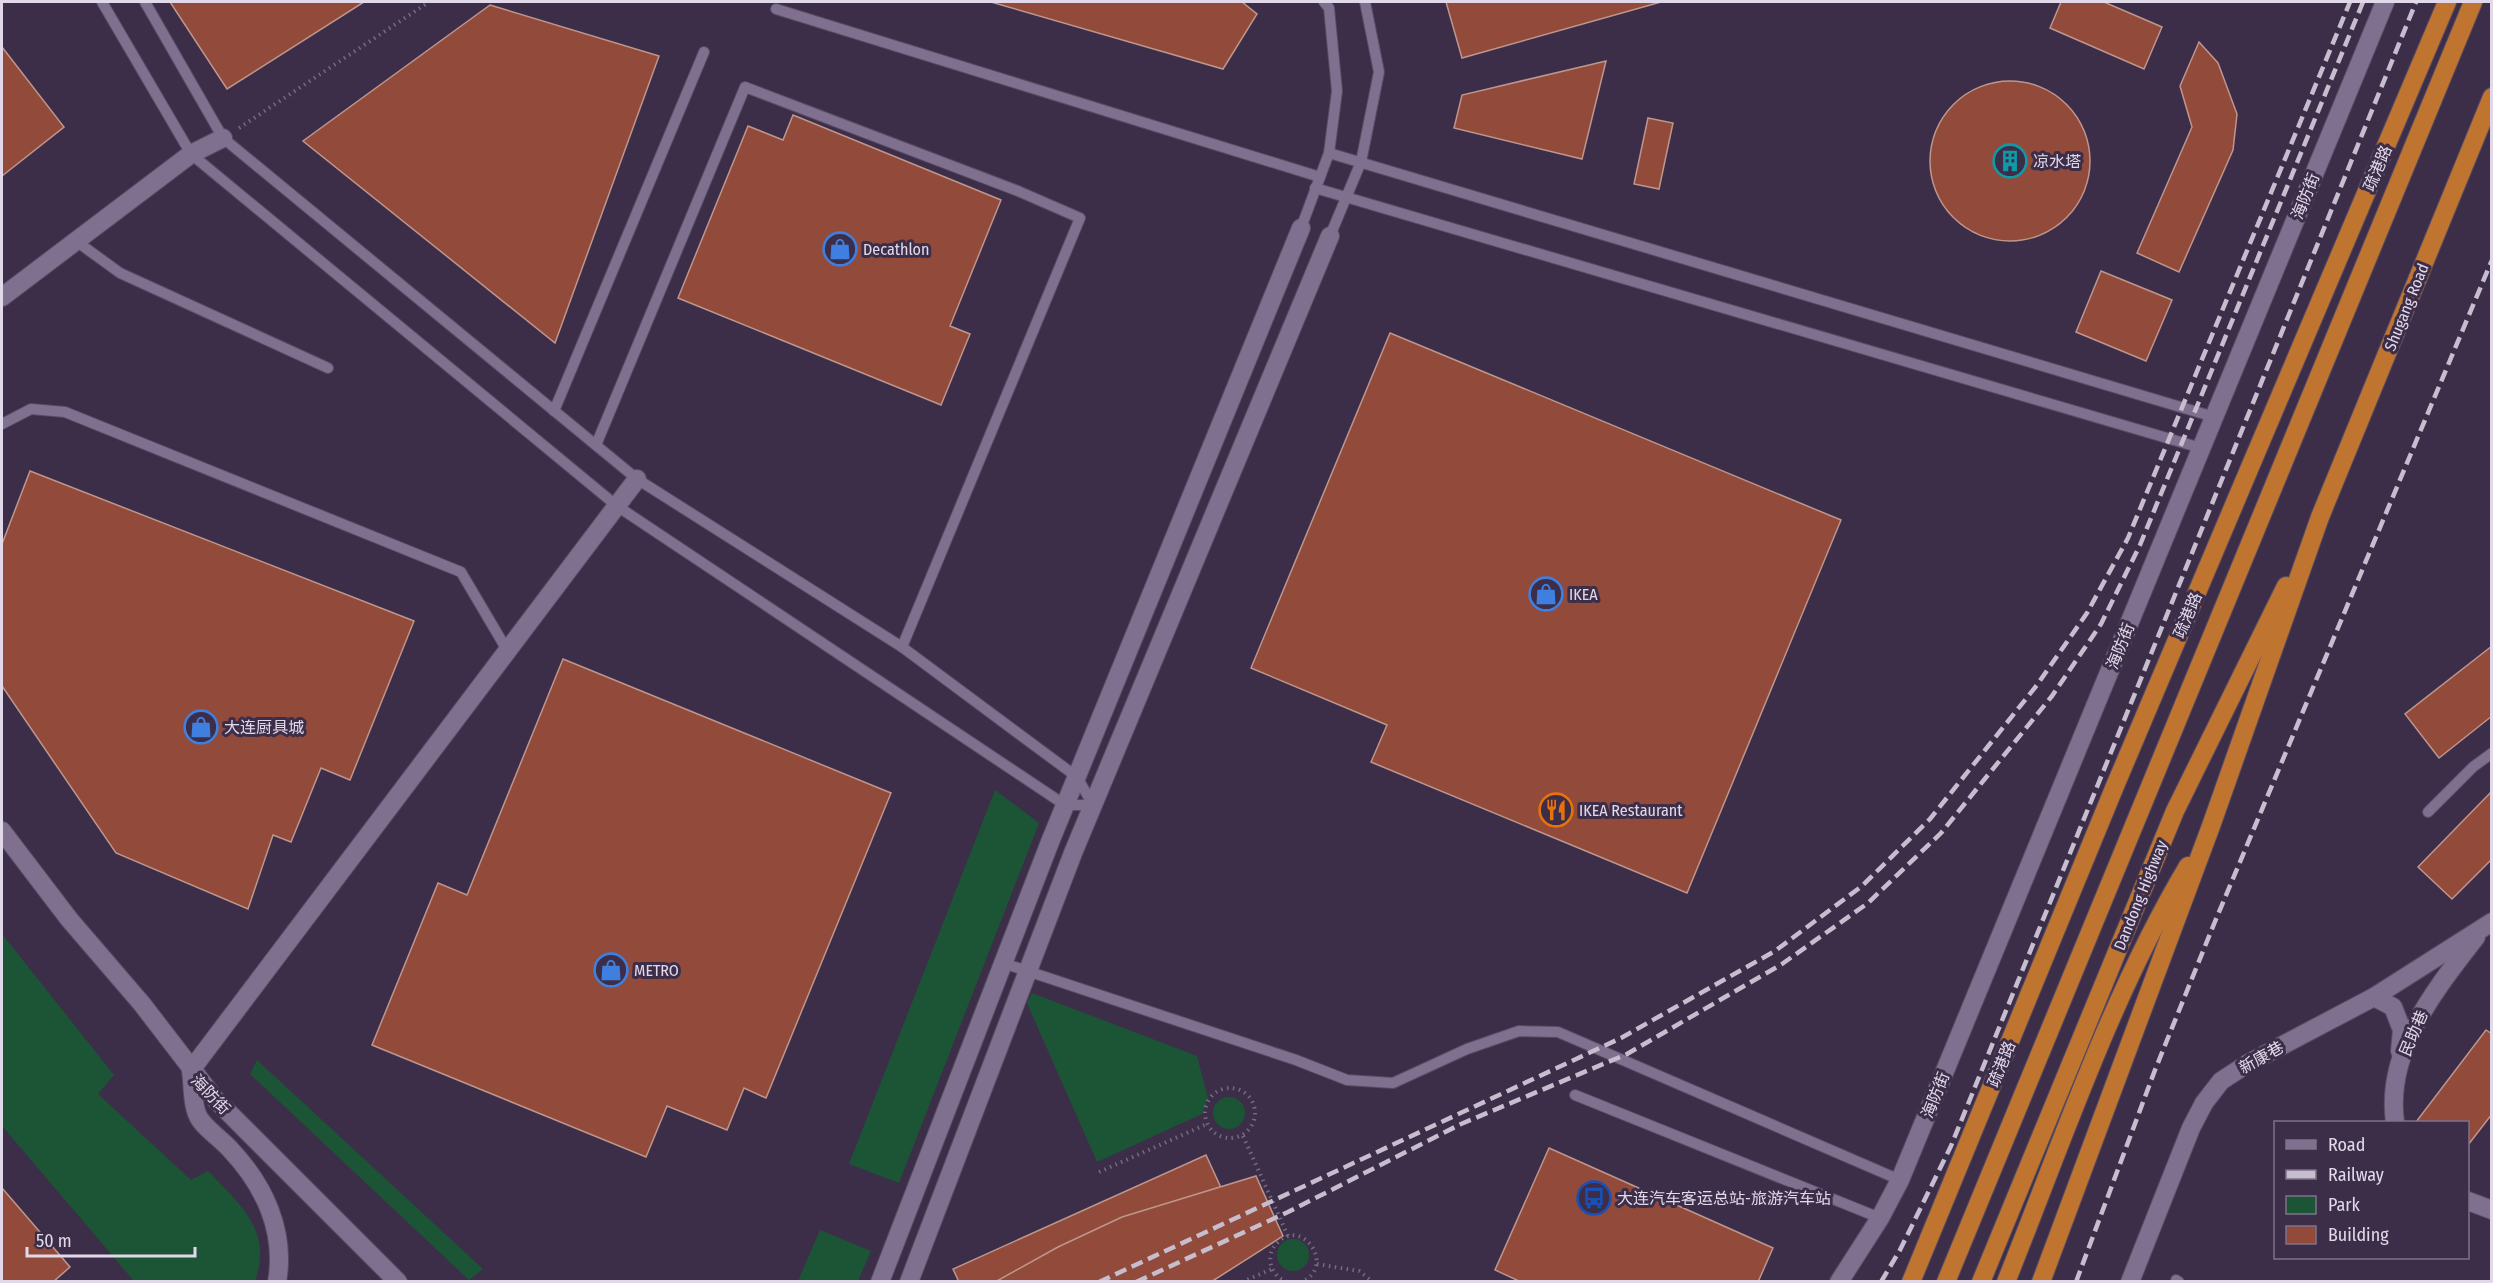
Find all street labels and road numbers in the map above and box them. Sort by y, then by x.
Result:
street label: 疏港路 [2359,142,2396,194]
street label: 海防街 [2288,170,2323,222]
street label: Shugang Road [2380,261,2433,354]
street label: 疏港路 [2169,589,2206,641]
street label: 海防街 [2103,620,2138,672]
street label: Dandong Highway [2110,837,2171,953]
street label: 民助巷 [2395,1007,2432,1059]
street label: 新康巷 [2236,1037,2287,1077]
street label: 疏港路 [1984,1038,2019,1090]
street label: 海防街 [1918,1069,1953,1121]
street label: 海防街 [187,1070,234,1118]

